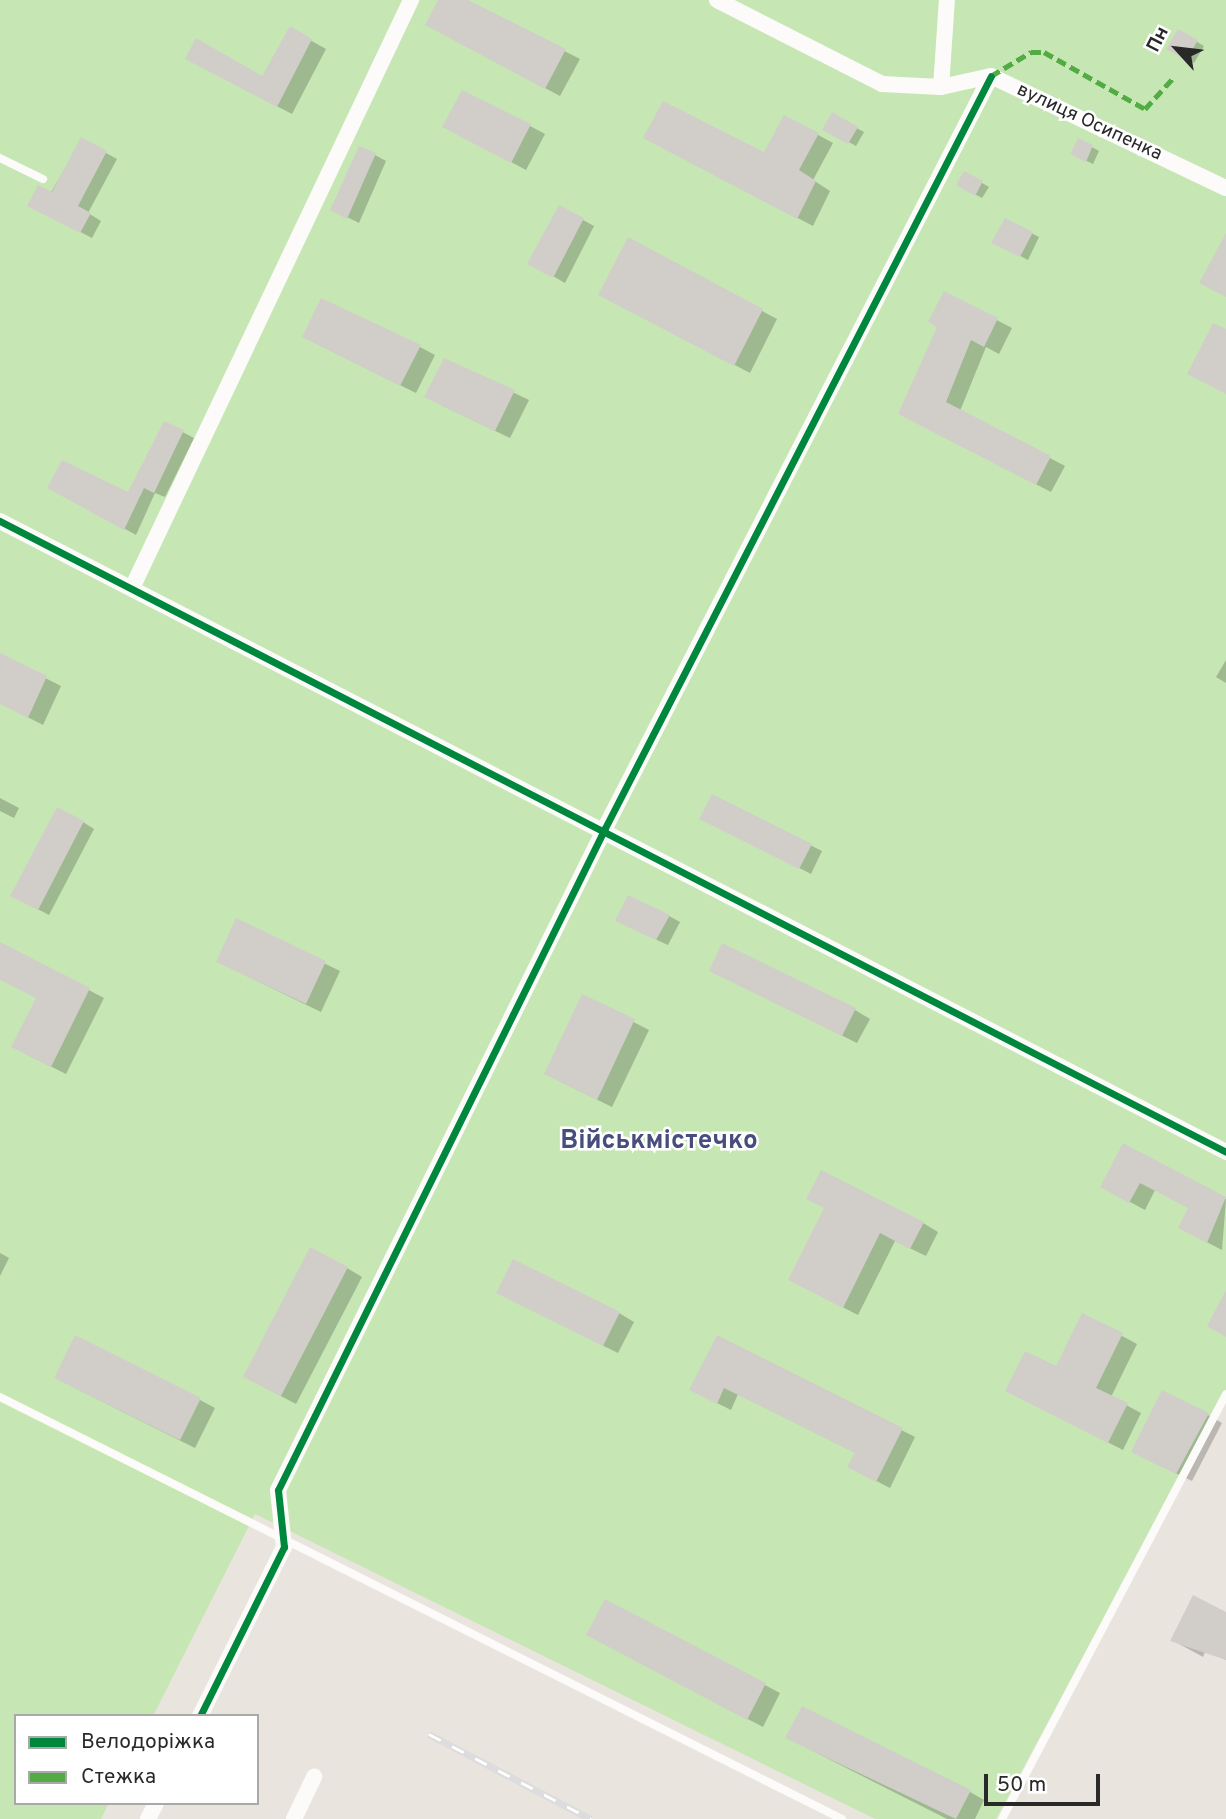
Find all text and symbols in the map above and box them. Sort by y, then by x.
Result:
north arrow [1142,14,1212,84]
text: Пн [1142,23,1175,56]
street label: вулиця Осипенка [1013,79,1165,167]
district label: Військмістечко [560,1126,758,1158]
legend [14,1714,259,1805]
text: Велодоріжка [81,1729,215,1756]
scale bar [988,1759,1104,1803]
text: Стежка [81,1764,156,1791]
text: 50 m [997,1772,1046,1799]

